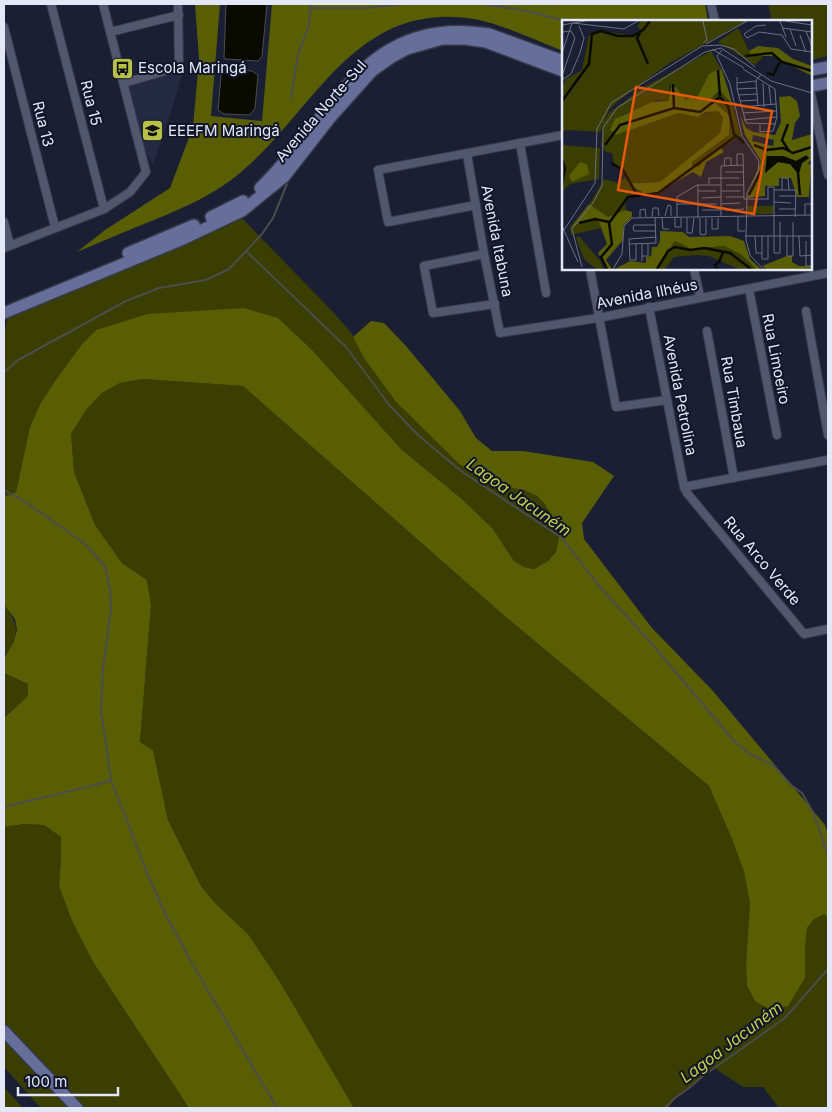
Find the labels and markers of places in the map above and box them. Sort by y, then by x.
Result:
bus stop icon: Escola Maringá [110,56,134,80]
place label: Escola Maringá [138,58,247,77]
school or university icon: EEEFM Maringá [140,119,164,143]
place label: EEEFM Maringá [168,121,280,140]

